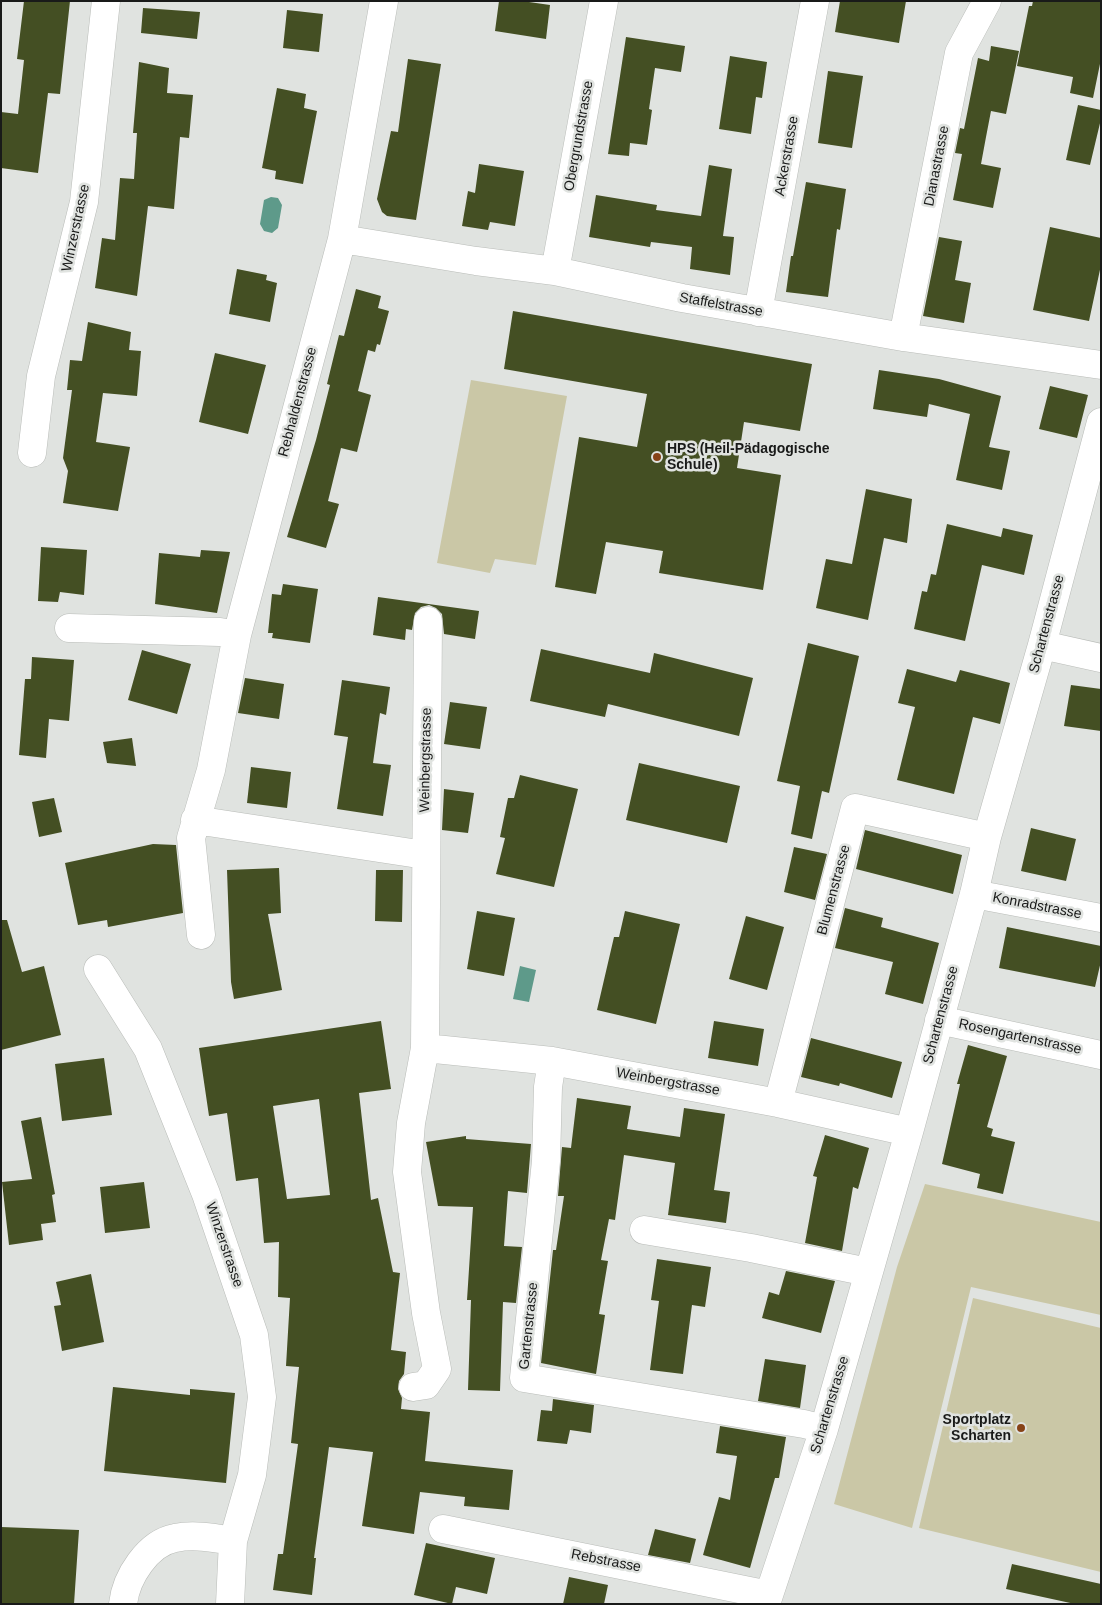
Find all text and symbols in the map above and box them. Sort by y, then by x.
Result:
street label: Obergrundstrasse [561,79,597,193]
street label: Ackerstrasse [772,115,802,197]
street label: Dianastrasse [921,124,953,208]
street label: Winzerstrasse [59,183,93,273]
street label: Staffelstrasse [678,289,764,321]
street label: Rebhaldenstrasse [275,345,321,459]
place label: HPS (Heil-Pädagogische Schule) [667,441,830,474]
marker: HPS (Heil-Pädagogische Schule) [651,451,663,463]
street label: Schartenstrasse [1026,573,1068,675]
street label: Weinbergstrasse [417,707,435,813]
street label: Blumenstrasse [814,843,854,937]
street label: Konradstrasse [991,889,1083,923]
street label: Schartenstrasse [920,964,962,1066]
street label: Rosengartenstrasse [957,1016,1083,1058]
street label: Weinbergstrasse [615,1065,721,1099]
street label: Winzerstrasse [202,1200,246,1290]
street label: Gartenstrasse [516,1281,542,1371]
street label: Schartenstrasse [807,1354,853,1456]
place label: Sportplatz Scharten [943,1412,1011,1444]
marker: Sportplatz Scharten [1015,1422,1027,1434]
street label: Rebstrasse [570,1546,642,1576]

